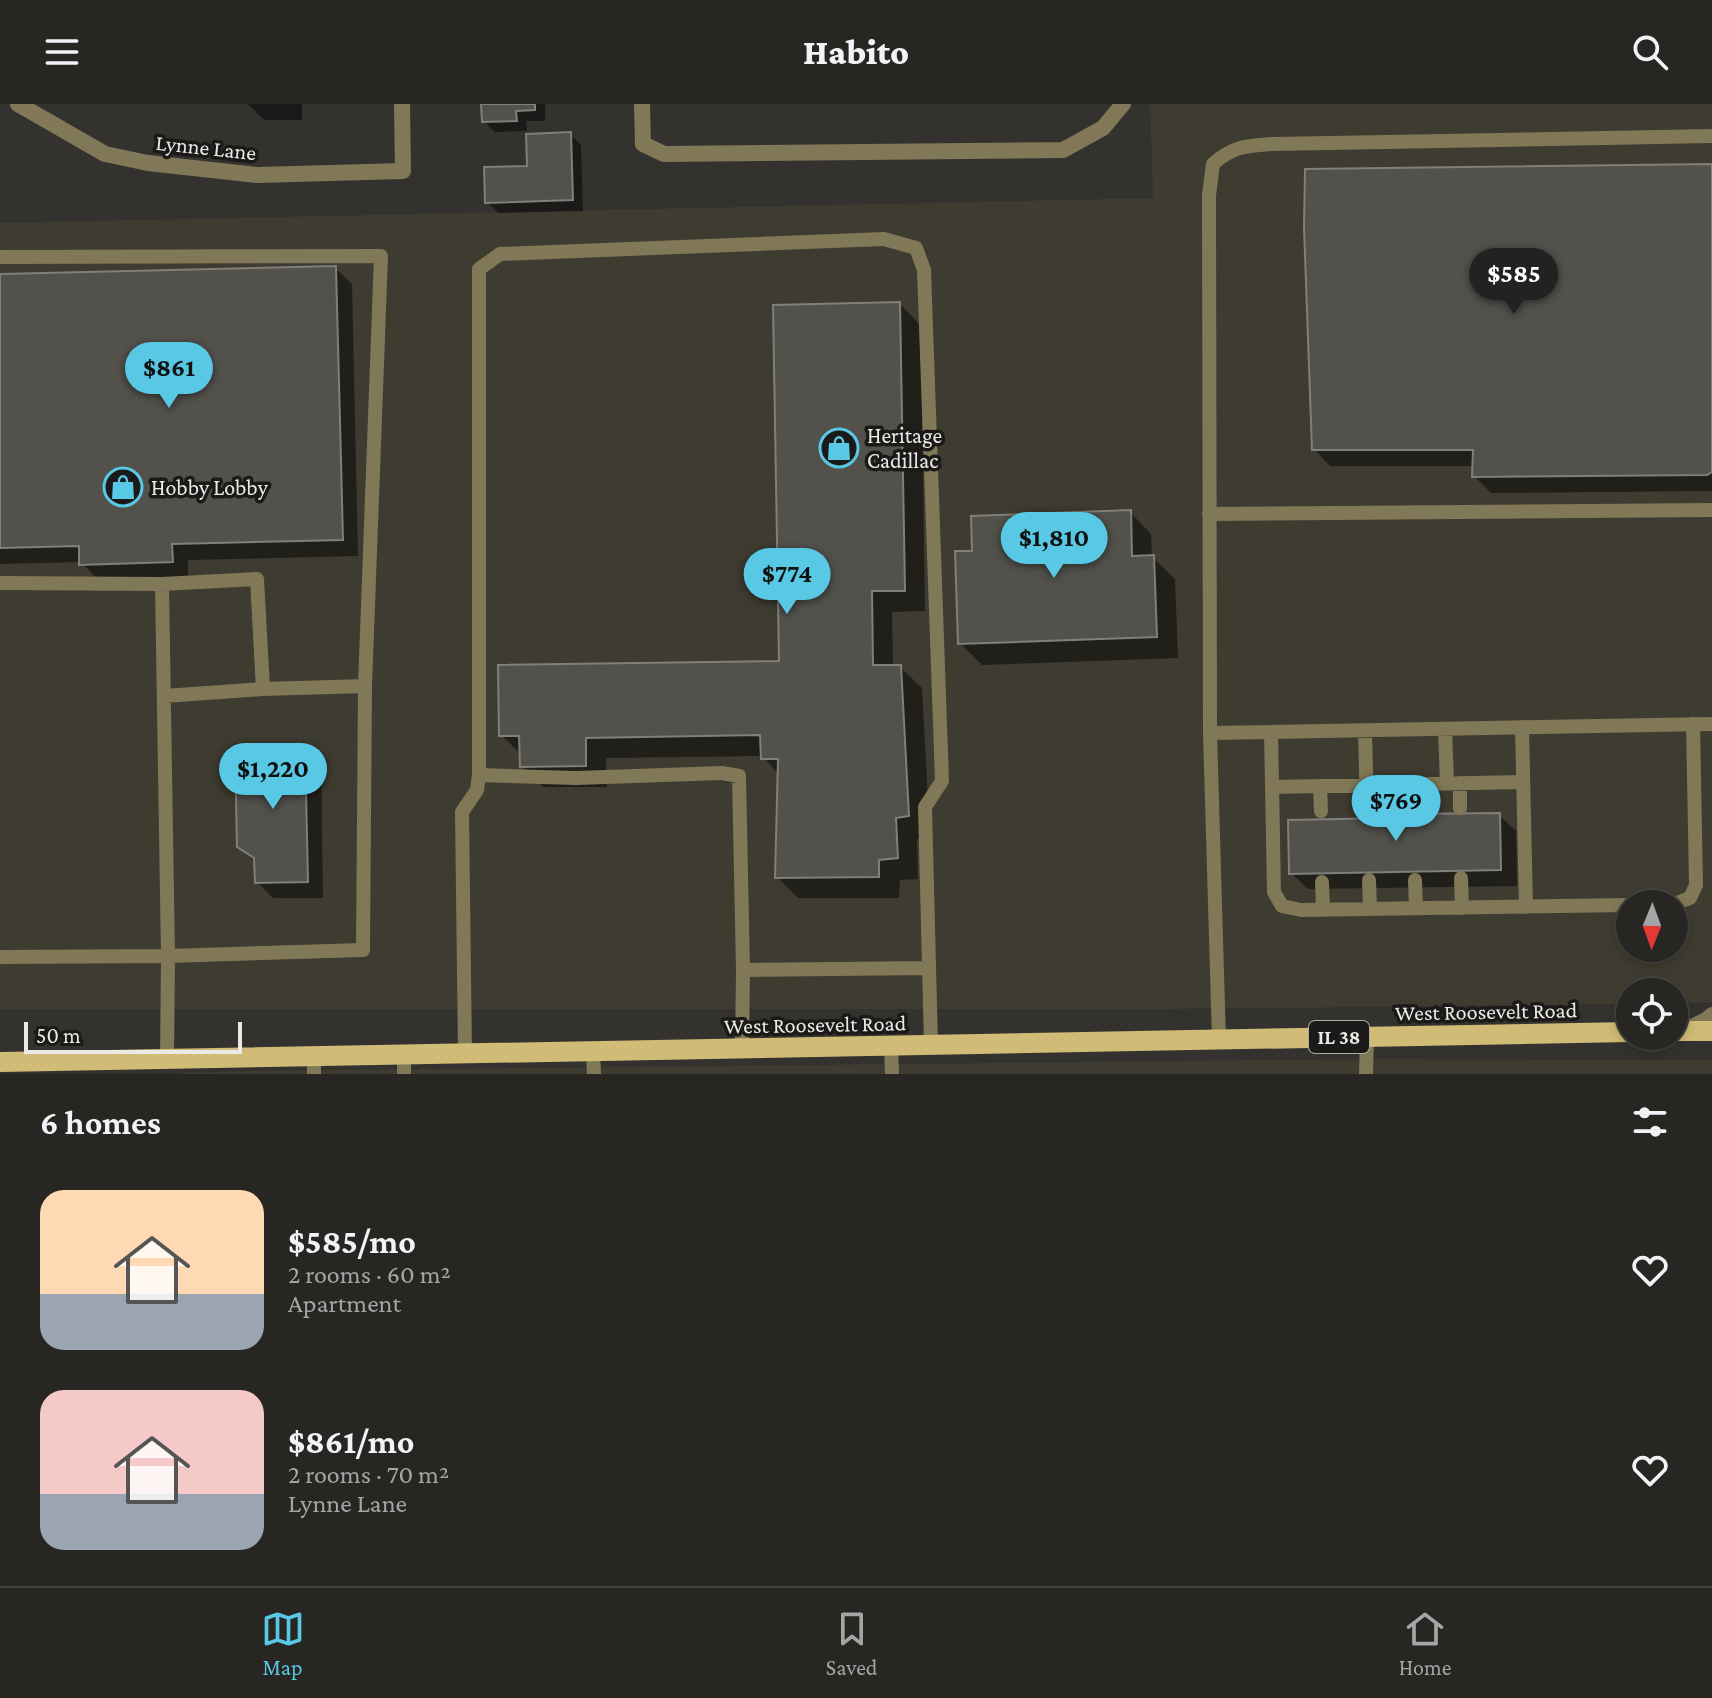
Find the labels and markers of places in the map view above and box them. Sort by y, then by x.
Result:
pin: $585 [1467,248,1561,316]
pin: $861 [122,342,216,410]
place label: Heritage Cadillac [867,423,942,473]
shop icon: Heritage Cadillac [818,427,860,469]
shop icon: Hobby Lobby [102,466,144,508]
place label: Hobby Lobby [151,475,269,500]
pin: $1,810 [989,512,1119,580]
pin: $774 [740,548,834,616]
pin: $1,220 [208,743,338,811]
pin: $769 [1349,775,1443,843]

